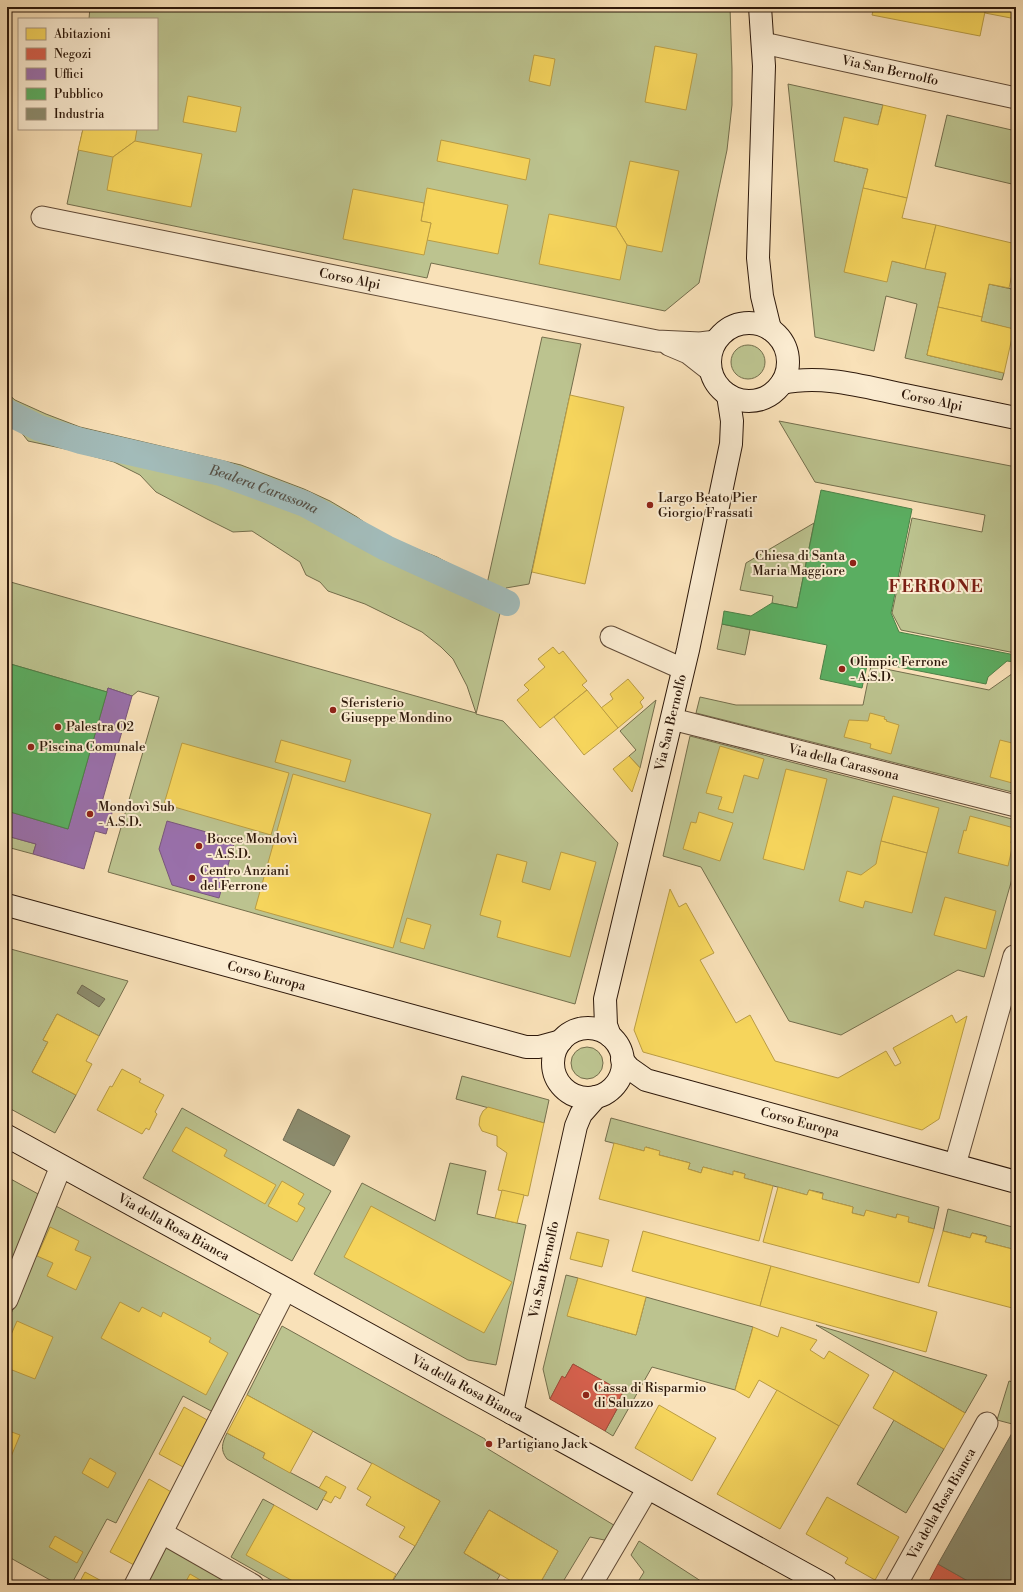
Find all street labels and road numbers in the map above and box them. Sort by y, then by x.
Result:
street label: Via San Bernolfo [839,52,940,89]
street label: Corso Alpi [318,265,382,293]
street label: Corso Alpi [900,386,964,415]
street label: Via San Bernolfo [651,673,690,773]
street label: Via della Carassona [786,740,901,784]
street label: Corso Europa [225,958,308,994]
street label: Corso Europa [759,1104,841,1141]
street label: Via della Rosa Bianca [114,1190,233,1265]
street label: Via San Bernolfo [525,1220,563,1320]
street label: Via della Rosa Bianca [408,1351,526,1426]
street label: Via della Rosa Bianca [903,1445,979,1563]

